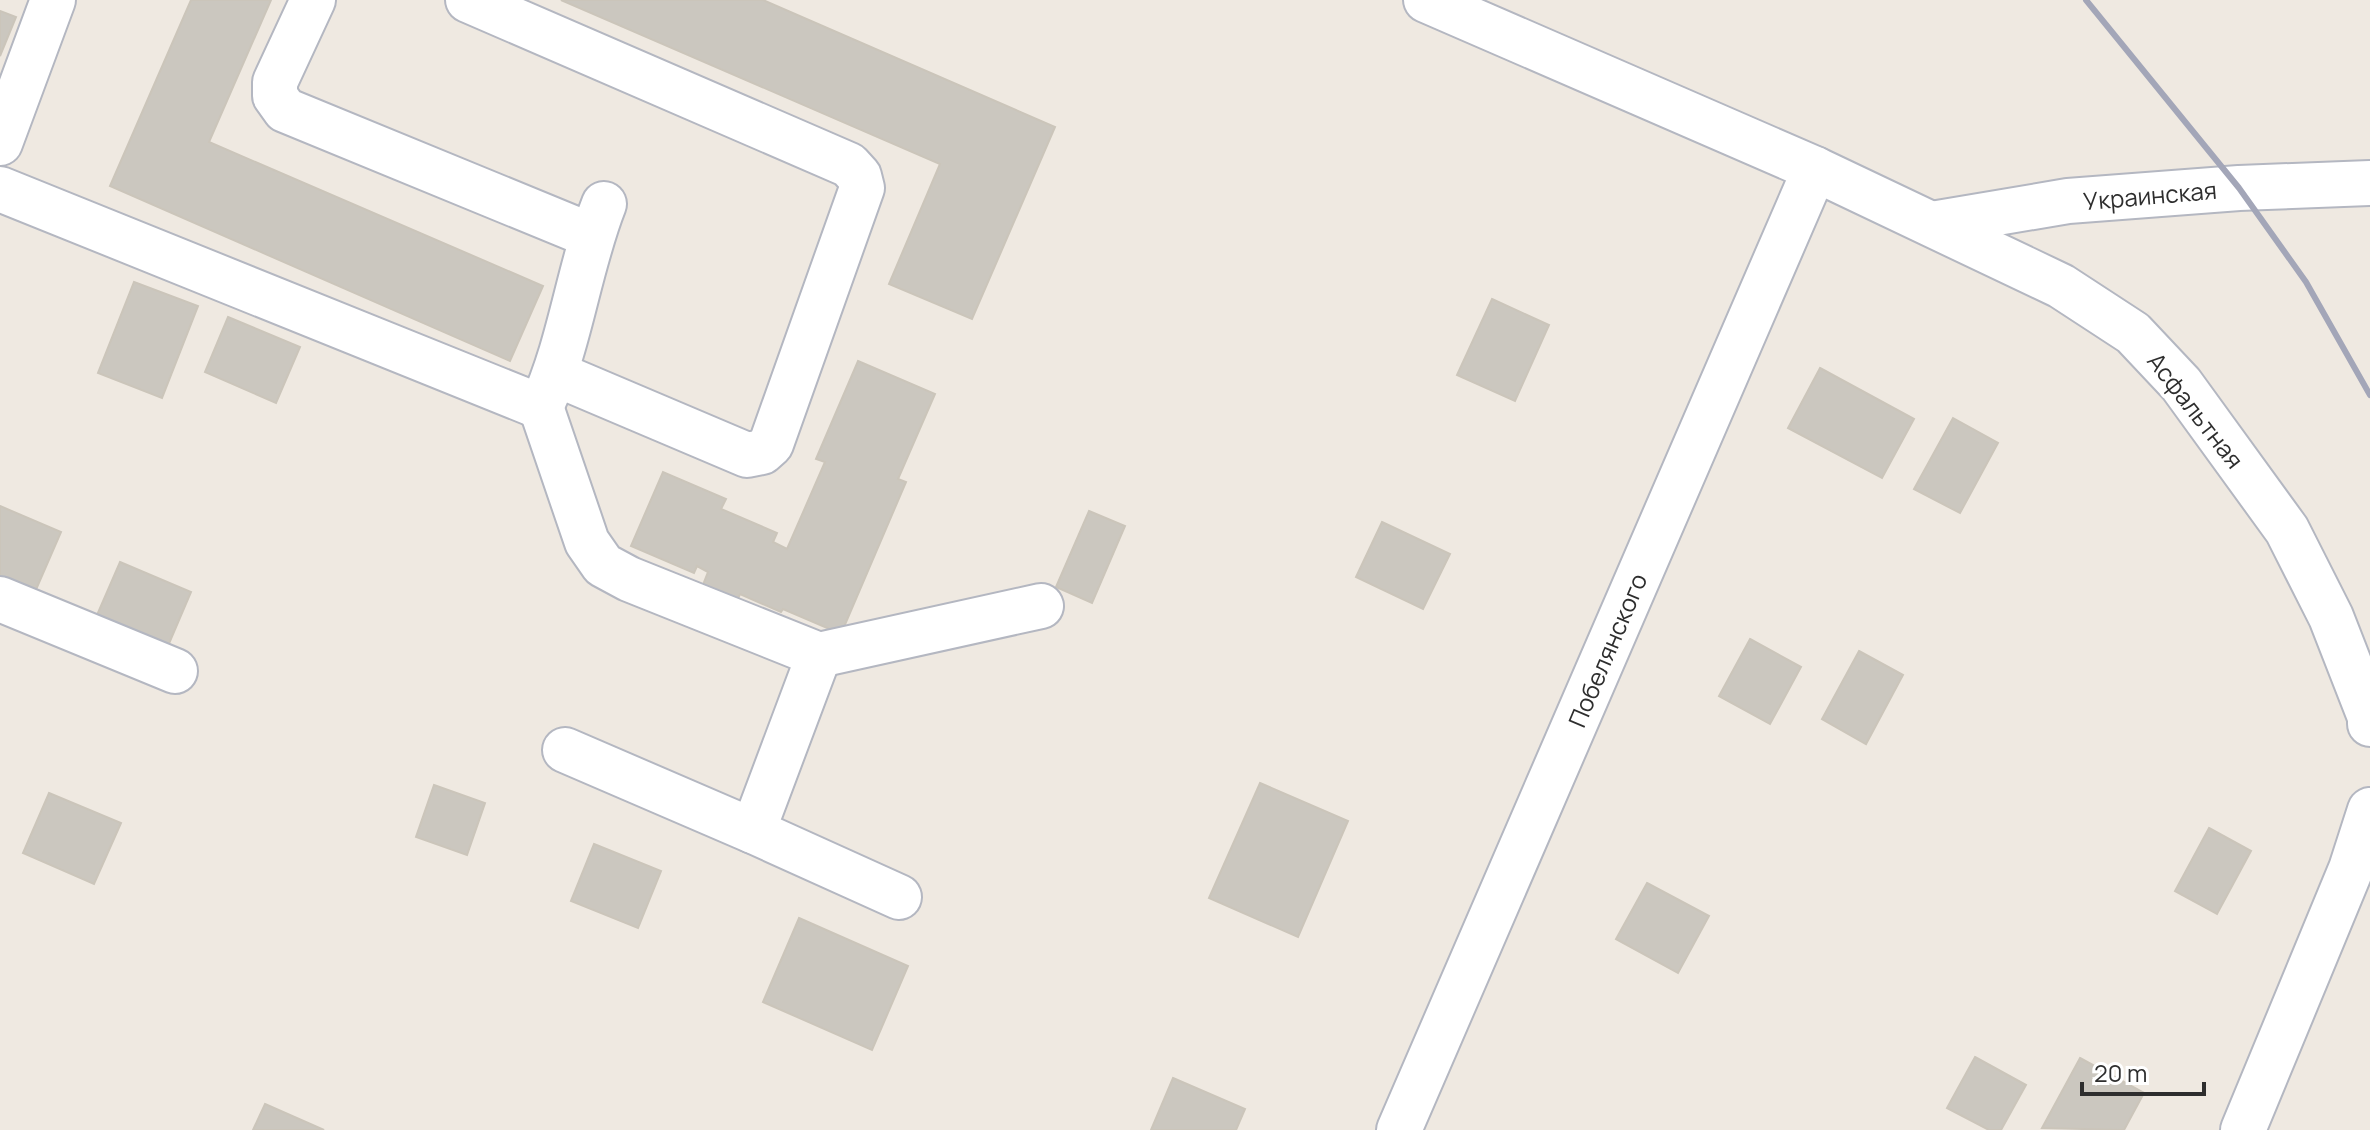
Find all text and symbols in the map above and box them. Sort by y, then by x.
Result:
street label: Украинская [2082,173,2218,217]
street label: Асфальтная [2140,345,2252,475]
street label: Побелянского [1560,568,1654,732]
scale bar [2082,1046,2204,1096]
text: 20 m [2094,1056,2147,1089]

